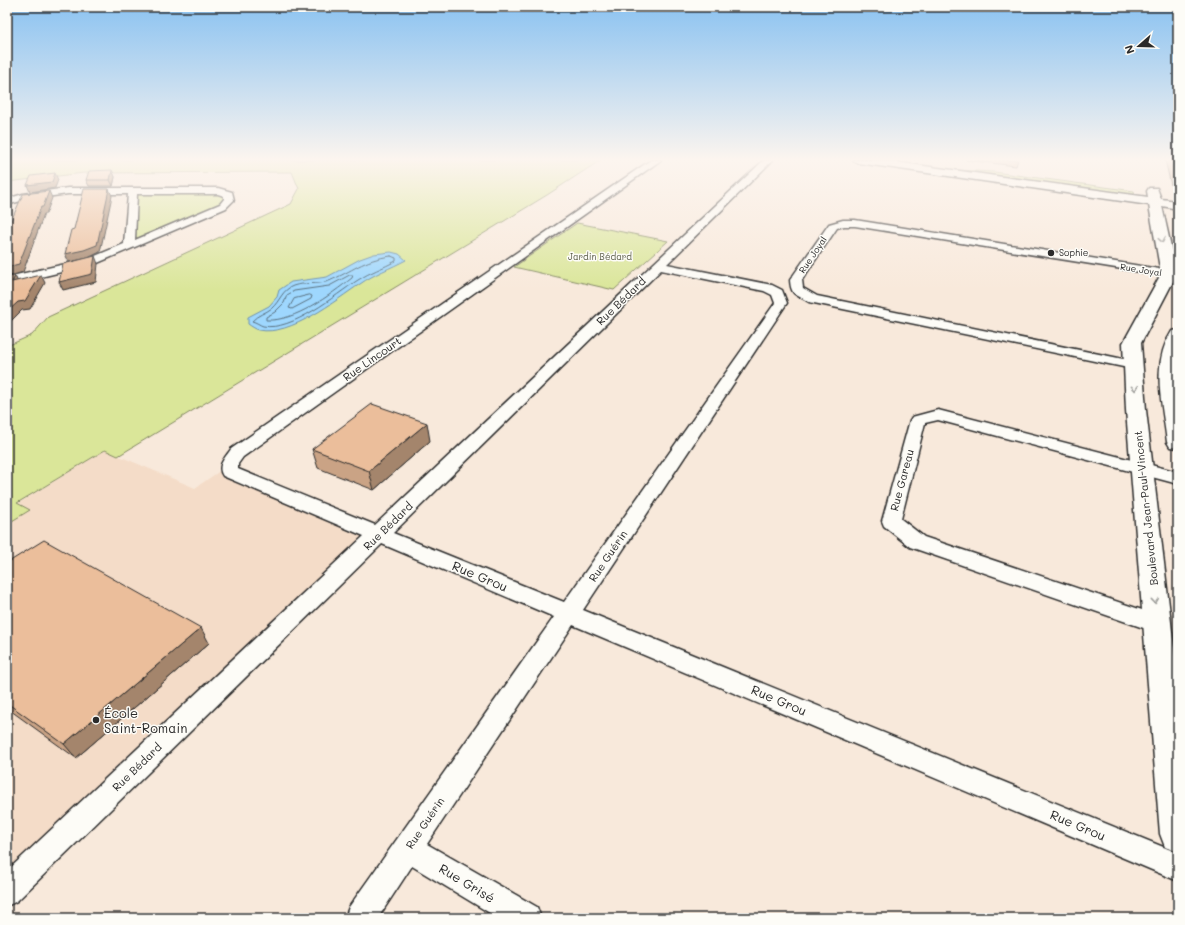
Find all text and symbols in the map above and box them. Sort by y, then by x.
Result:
north arrow [1119,26,1159,66]
text: N [1121,43,1138,56]
street label: Rue Joyal [796,234,829,275]
one-way arrow [1158,237,1166,243]
place label: Sophie [1059,247,1088,258]
marker: Sophie [1046,248,1056,258]
park label: Jardin Bédard [568,251,632,262]
street label: Rue Joyal [1119,261,1163,278]
street label: Rue Bédard [593,273,649,328]
street label: Rue Lincourt [340,333,404,384]
one-way arrow [1130,385,1139,391]
street label: Boulevard Jean-Paul-Vincent [1130,430,1161,586]
street label: Rue Gareau [886,447,917,513]
street label: Rue Bédard [360,498,416,553]
street label: Rue Guérin [585,527,630,585]
street label: Rue Grou [450,556,511,595]
one-way arrow [1151,598,1160,604]
street label: Rue Grou [749,680,810,719]
place label: École Saint-Romain [104,704,188,736]
marker: École Saint-Romain [91,715,101,725]
street label: Rue Bédard [109,739,165,794]
street label: Rue Guérin [402,794,447,852]
street label: Rue Grou [1048,805,1109,844]
street label: Rue Grisé [436,859,498,906]

